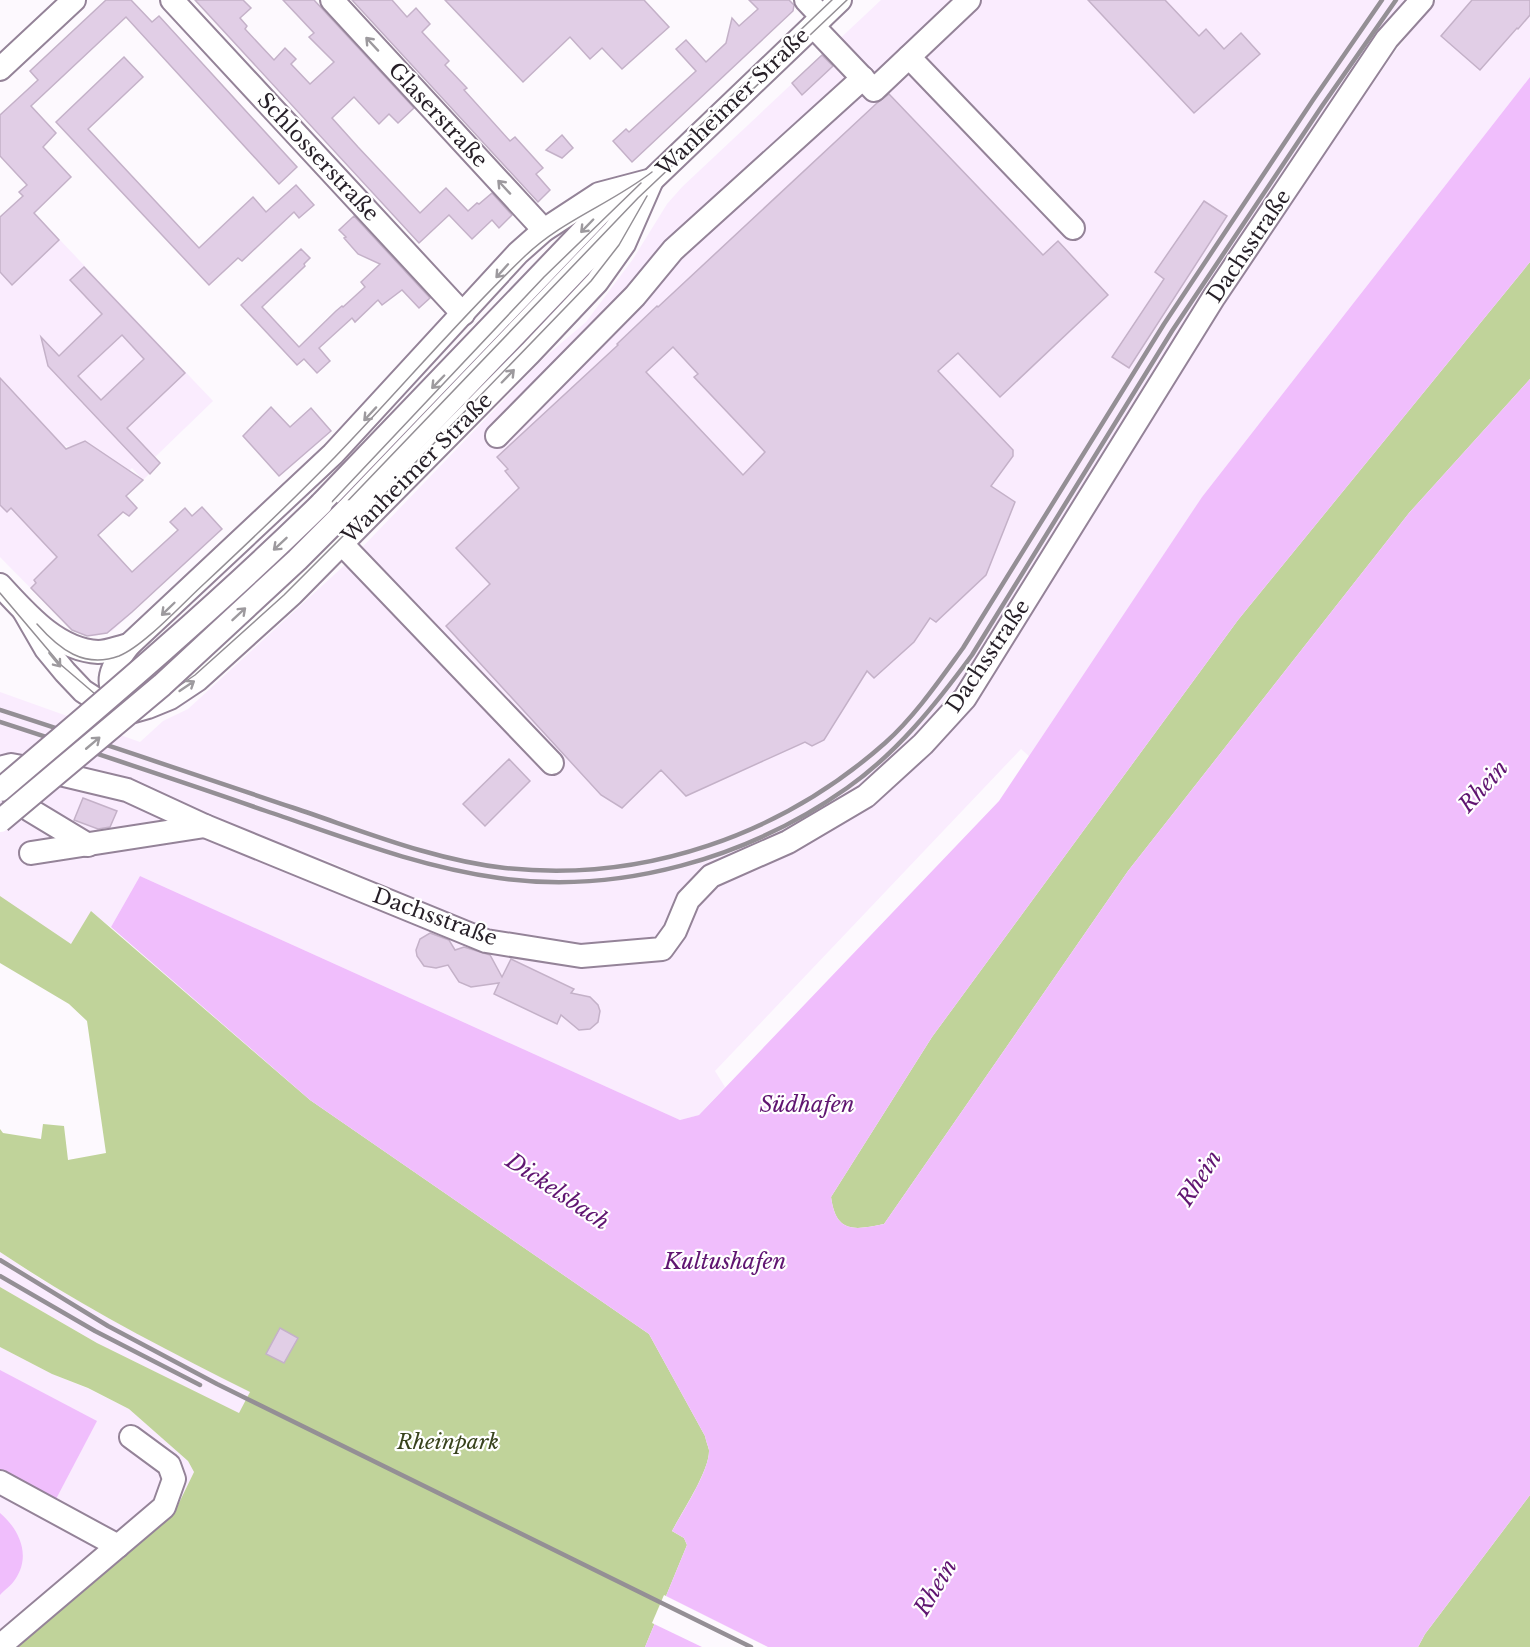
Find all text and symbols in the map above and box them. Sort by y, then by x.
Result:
street label: Wanheimer Straße [651,22,815,182]
one-way arrow [365,36,379,51]
street label: Glaserstraße [383,57,493,173]
street label: Schlosserstraße [252,87,384,227]
one-way arrow [497,179,511,194]
street label: Dachsstraße [1202,185,1296,307]
one-way arrow [580,218,595,233]
one-way arrow [495,263,509,278]
one-way arrow [501,368,515,383]
one-way arrow [431,374,445,389]
street label: Wanheimer Straße [336,387,498,549]
one-way arrow [363,406,377,421]
one-way arrow [272,537,287,552]
street label: Dachsstraße [941,595,1035,717]
one-way arrow [160,601,175,616]
one-way arrow [231,607,246,621]
one-way arrow [49,652,62,668]
one-way arrow [178,680,195,692]
one-way arrow [85,736,100,750]
water label: Rhein [1452,755,1514,819]
street label: Dachsstraße [369,882,501,952]
water label: Südhafen [759,1091,855,1118]
water label: Rhein [1171,1145,1227,1212]
water label: Dickelsbach [500,1146,615,1236]
water label: Kultushafen [663,1248,787,1275]
park label: Rheinpark [396,1429,499,1455]
water label: Rhein [908,1554,963,1621]

